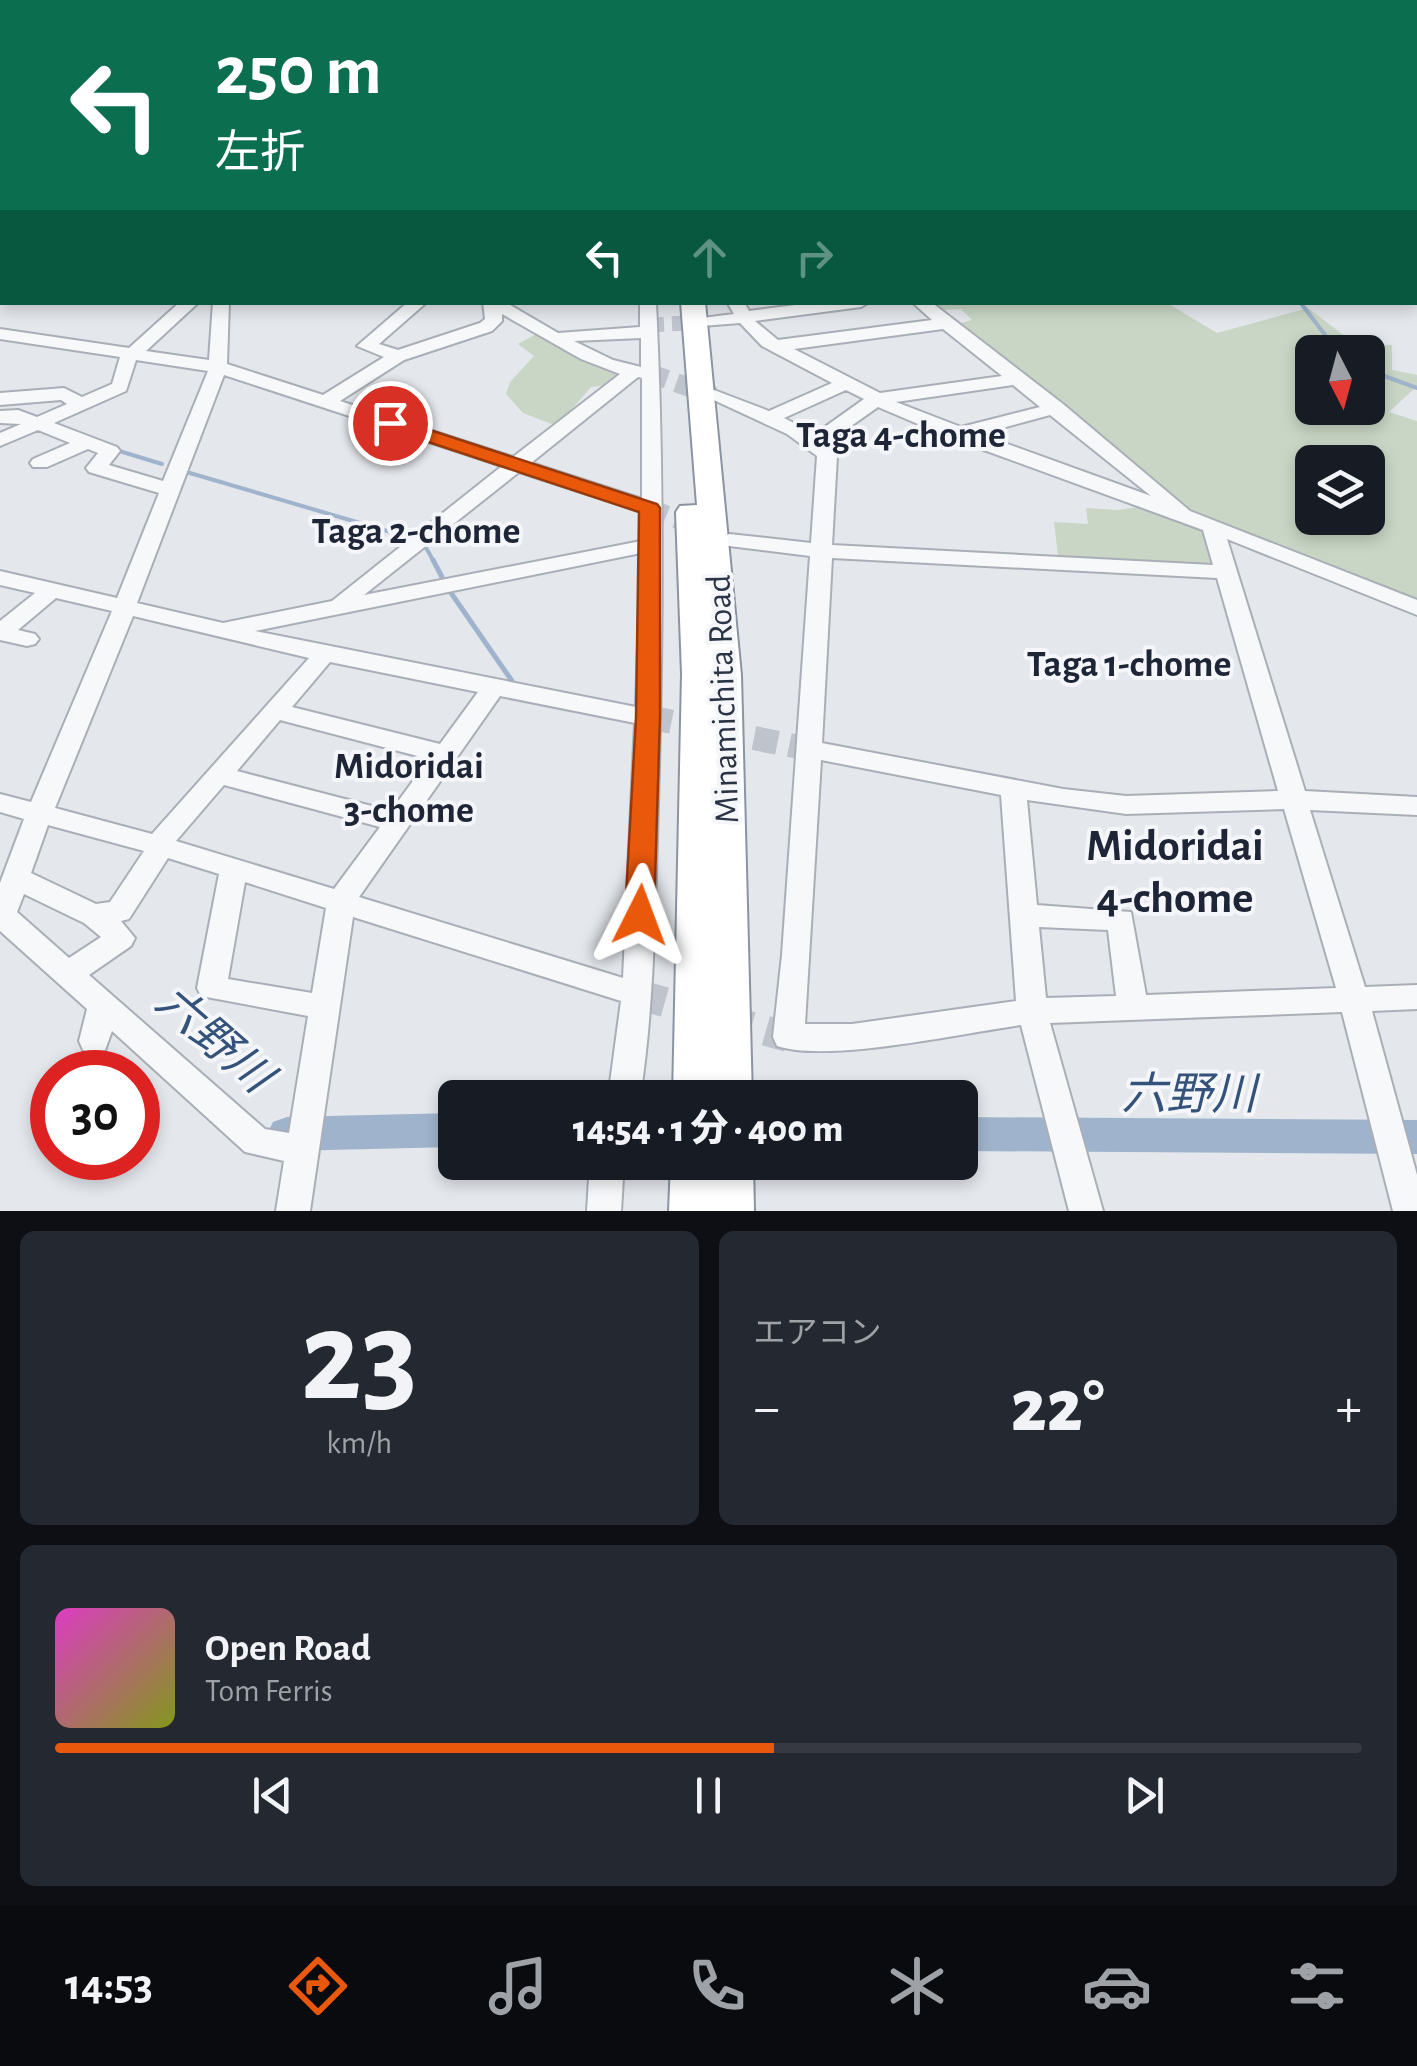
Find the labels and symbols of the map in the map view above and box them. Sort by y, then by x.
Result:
north arrow [1295,335,1385,425]
pin [348,381,433,466]
district label: Taga 4-chome [796,417,1006,455]
district label: Taga 2-chome [312,513,520,551]
street label: Minamichita Road [702,574,745,824]
district label: Taga 1-chome [1027,646,1231,684]
district label: Midoridai 3-chome [334,748,484,830]
district label: Midoridai 4-chome [1086,824,1264,921]
position arrow [588,863,692,967]
water label: 六野川 [148,977,283,1104]
speed limit sign: 30 [30,1050,160,1180]
water label: 六野川 [1121,1071,1260,1118]

